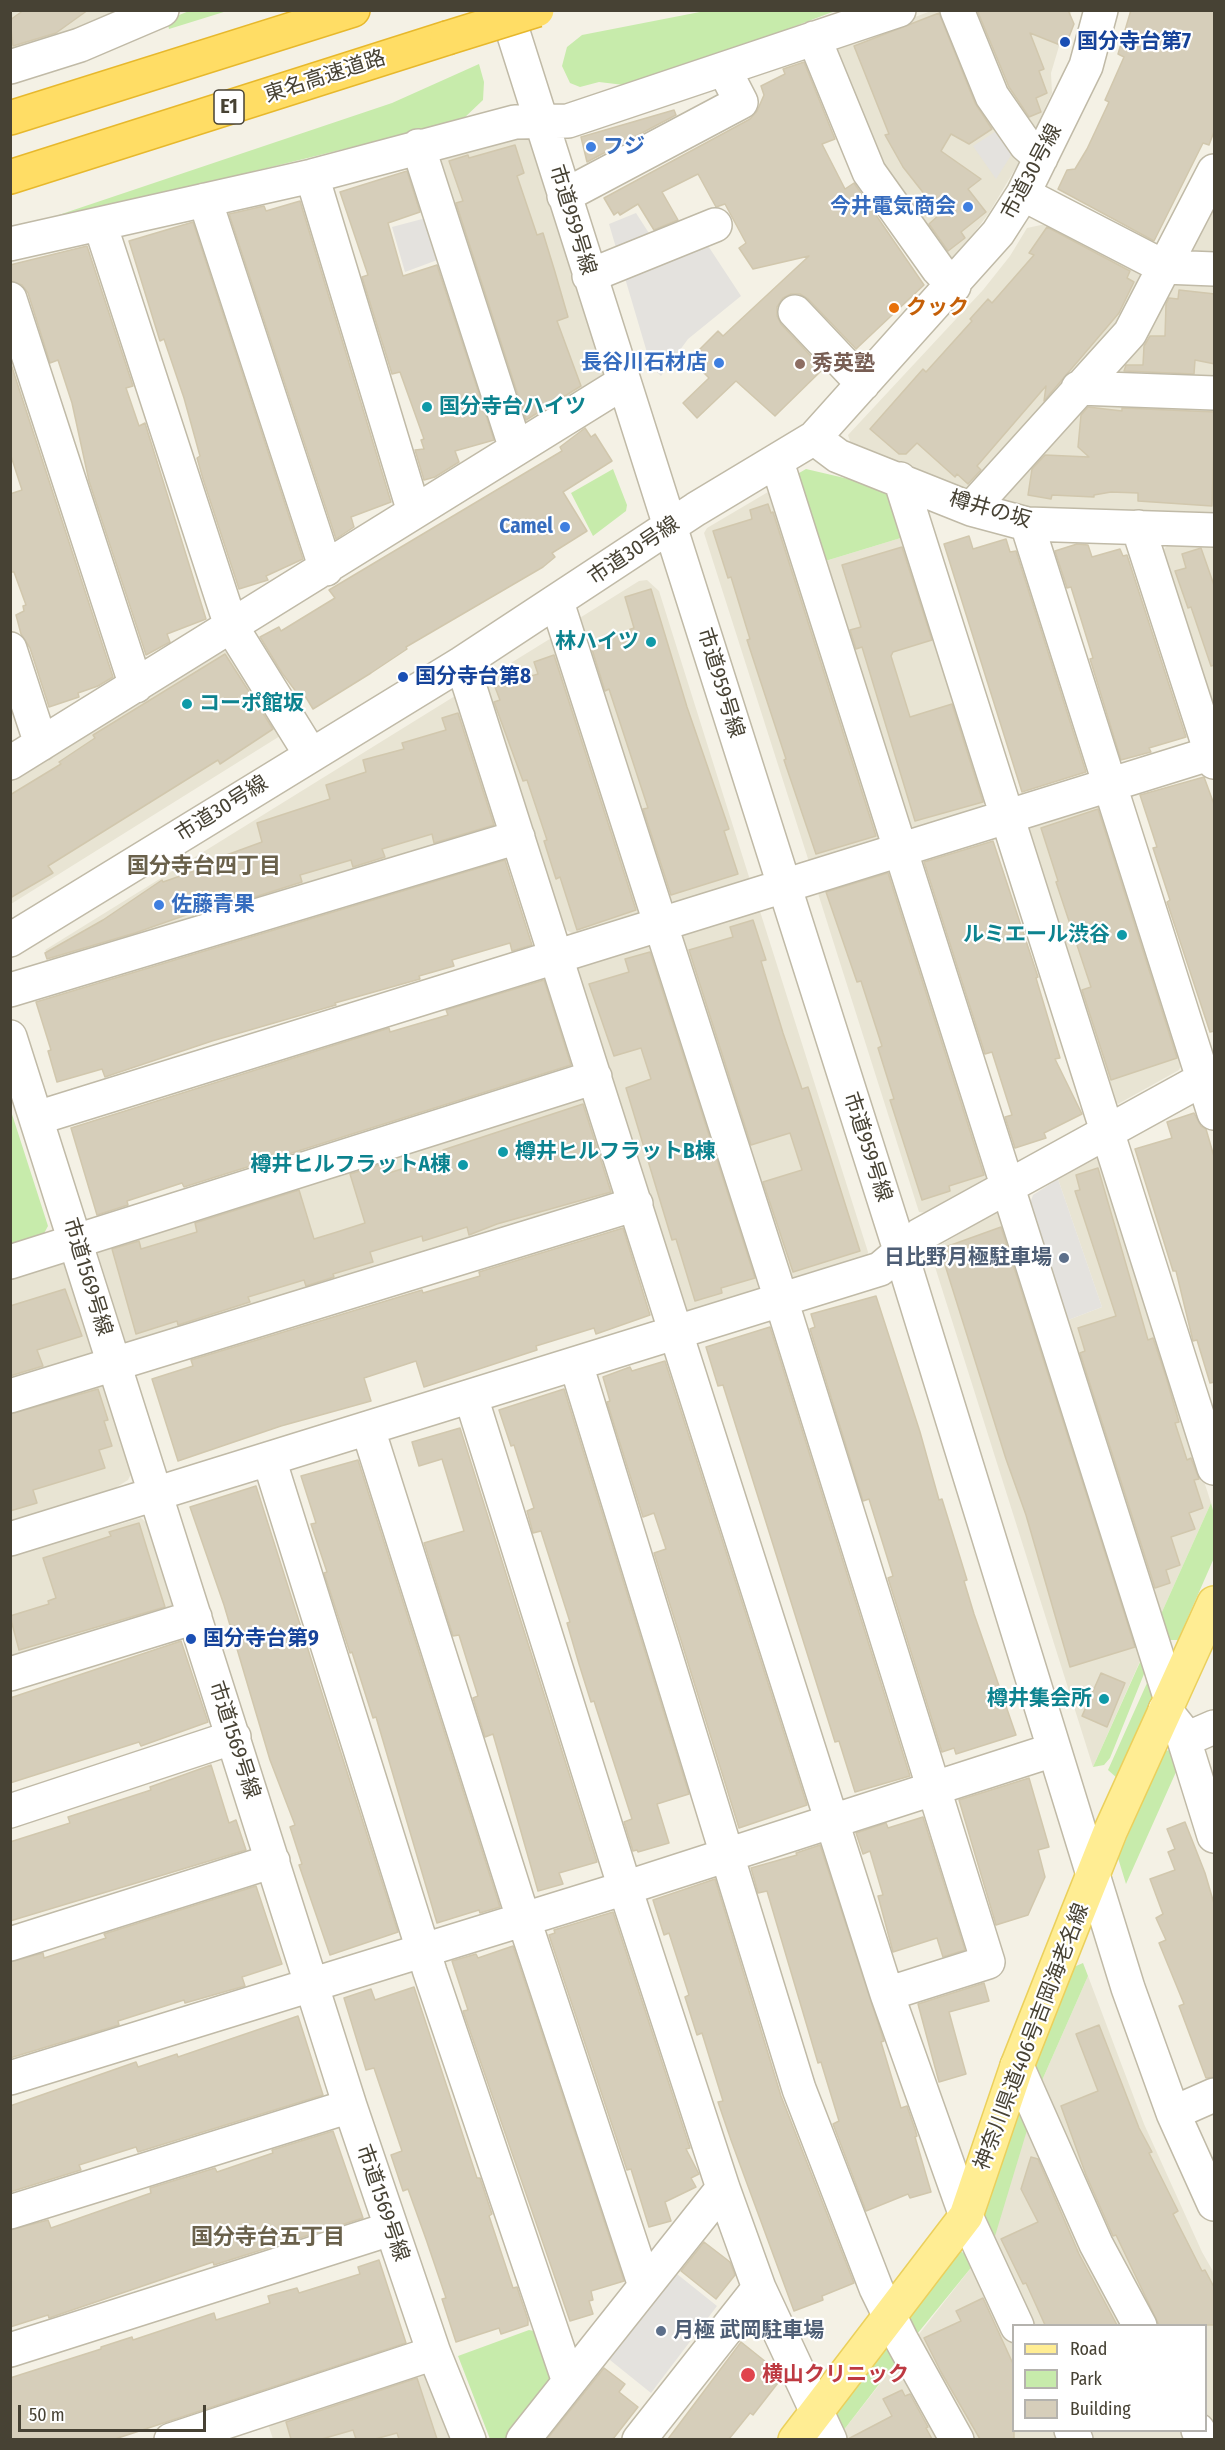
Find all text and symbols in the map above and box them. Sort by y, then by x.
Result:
place label: 国分寺台第7 [1077,29,1191,55]
marker: 国分寺台第7 [1058,35,1072,49]
street label: 東名高速道路 [261,46,389,108]
road number: E1 [214,90,244,124]
street label: 市道30号線 [996,120,1068,224]
place label: フジ [603,134,645,160]
marker: フジ [584,140,598,154]
street label: 市道959号線 [543,162,601,278]
place label: 今井電気商会 [830,194,956,220]
marker: 今井電気商会 [961,200,975,214]
place label: クック [906,295,969,321]
marker: クック [887,301,901,315]
place label: 長谷川石材店 [581,350,707,376]
place label: 秀英塾 [812,351,875,377]
marker: 長谷川石材店 [712,356,726,370]
marker: 秀英塾 [793,357,807,371]
place label: 国分寺台ハイツ [439,394,586,420]
marker: 国分寺台ハイツ [420,400,434,414]
street label: 樽井の坂 [946,486,1034,534]
street label: 市道30号線 [584,511,684,591]
place label: Camel [499,514,553,540]
marker: Camel [558,520,572,534]
street label: 市道959号線 [691,625,749,741]
place label: 林ハイツ [555,629,639,655]
marker: 林ハイツ [644,635,658,649]
place label: 国分寺台第8 [415,664,531,690]
marker: 国分寺台第8 [396,670,410,684]
place label: コーポ館坂 [199,691,304,717]
marker: コーポ館坂 [180,697,194,711]
street label: 市道30号線 [171,771,273,847]
district label: 国分寺台四丁目 [127,854,281,880]
place label: 佐藤青果 [171,892,255,918]
marker: 佐藤青果 [152,898,166,912]
place label: ルミエール渋谷 [963,922,1110,948]
marker: ルミエール渋谷 [1115,928,1129,942]
street label: 市道959号線 [837,1089,897,1205]
place label: 樽井ヒルフラットB棟 [515,1139,716,1165]
marker: 樽井ヒルフラットB棟 [496,1145,510,1159]
place label: 樽井ヒルフラットA棟 [251,1152,451,1178]
marker: 樽井ヒルフラットA棟 [456,1158,470,1172]
street label: 市道1569号線 [57,1215,117,1339]
place label: 日比野月極駐車場 [884,1245,1052,1271]
marker: 日比野月極駐車場 [1057,1251,1071,1265]
place label: 国分寺台第9 [203,1626,319,1652]
marker: 国分寺台第9 [184,1632,198,1646]
street label: 市道1569号線 [203,1678,265,1802]
place label: 樽井集会所 [987,1686,1092,1712]
marker: 樽井集会所 [1097,1692,1111,1706]
street label: 神奈川県道406号吉岡海老名線 [969,1900,1095,2174]
street label: 市道1569号線 [350,2141,414,2265]
district label: 国分寺台五丁目 [191,2225,345,2251]
place label: 月極 武岡駐車場 [673,2318,824,2344]
marker: 月極 武岡駐車場 [654,2324,668,2338]
legend [1012,2324,1207,2432]
text: Road [1070,2338,1107,2360]
place label: 横山クリニック [762,2362,909,2388]
marker: 横山クリニック [739,2366,757,2384]
text: Park [1070,2368,1102,2390]
scale bar [21,2393,208,2431]
text: Building [1070,2398,1131,2420]
text: 50 m [29,2404,65,2426]

